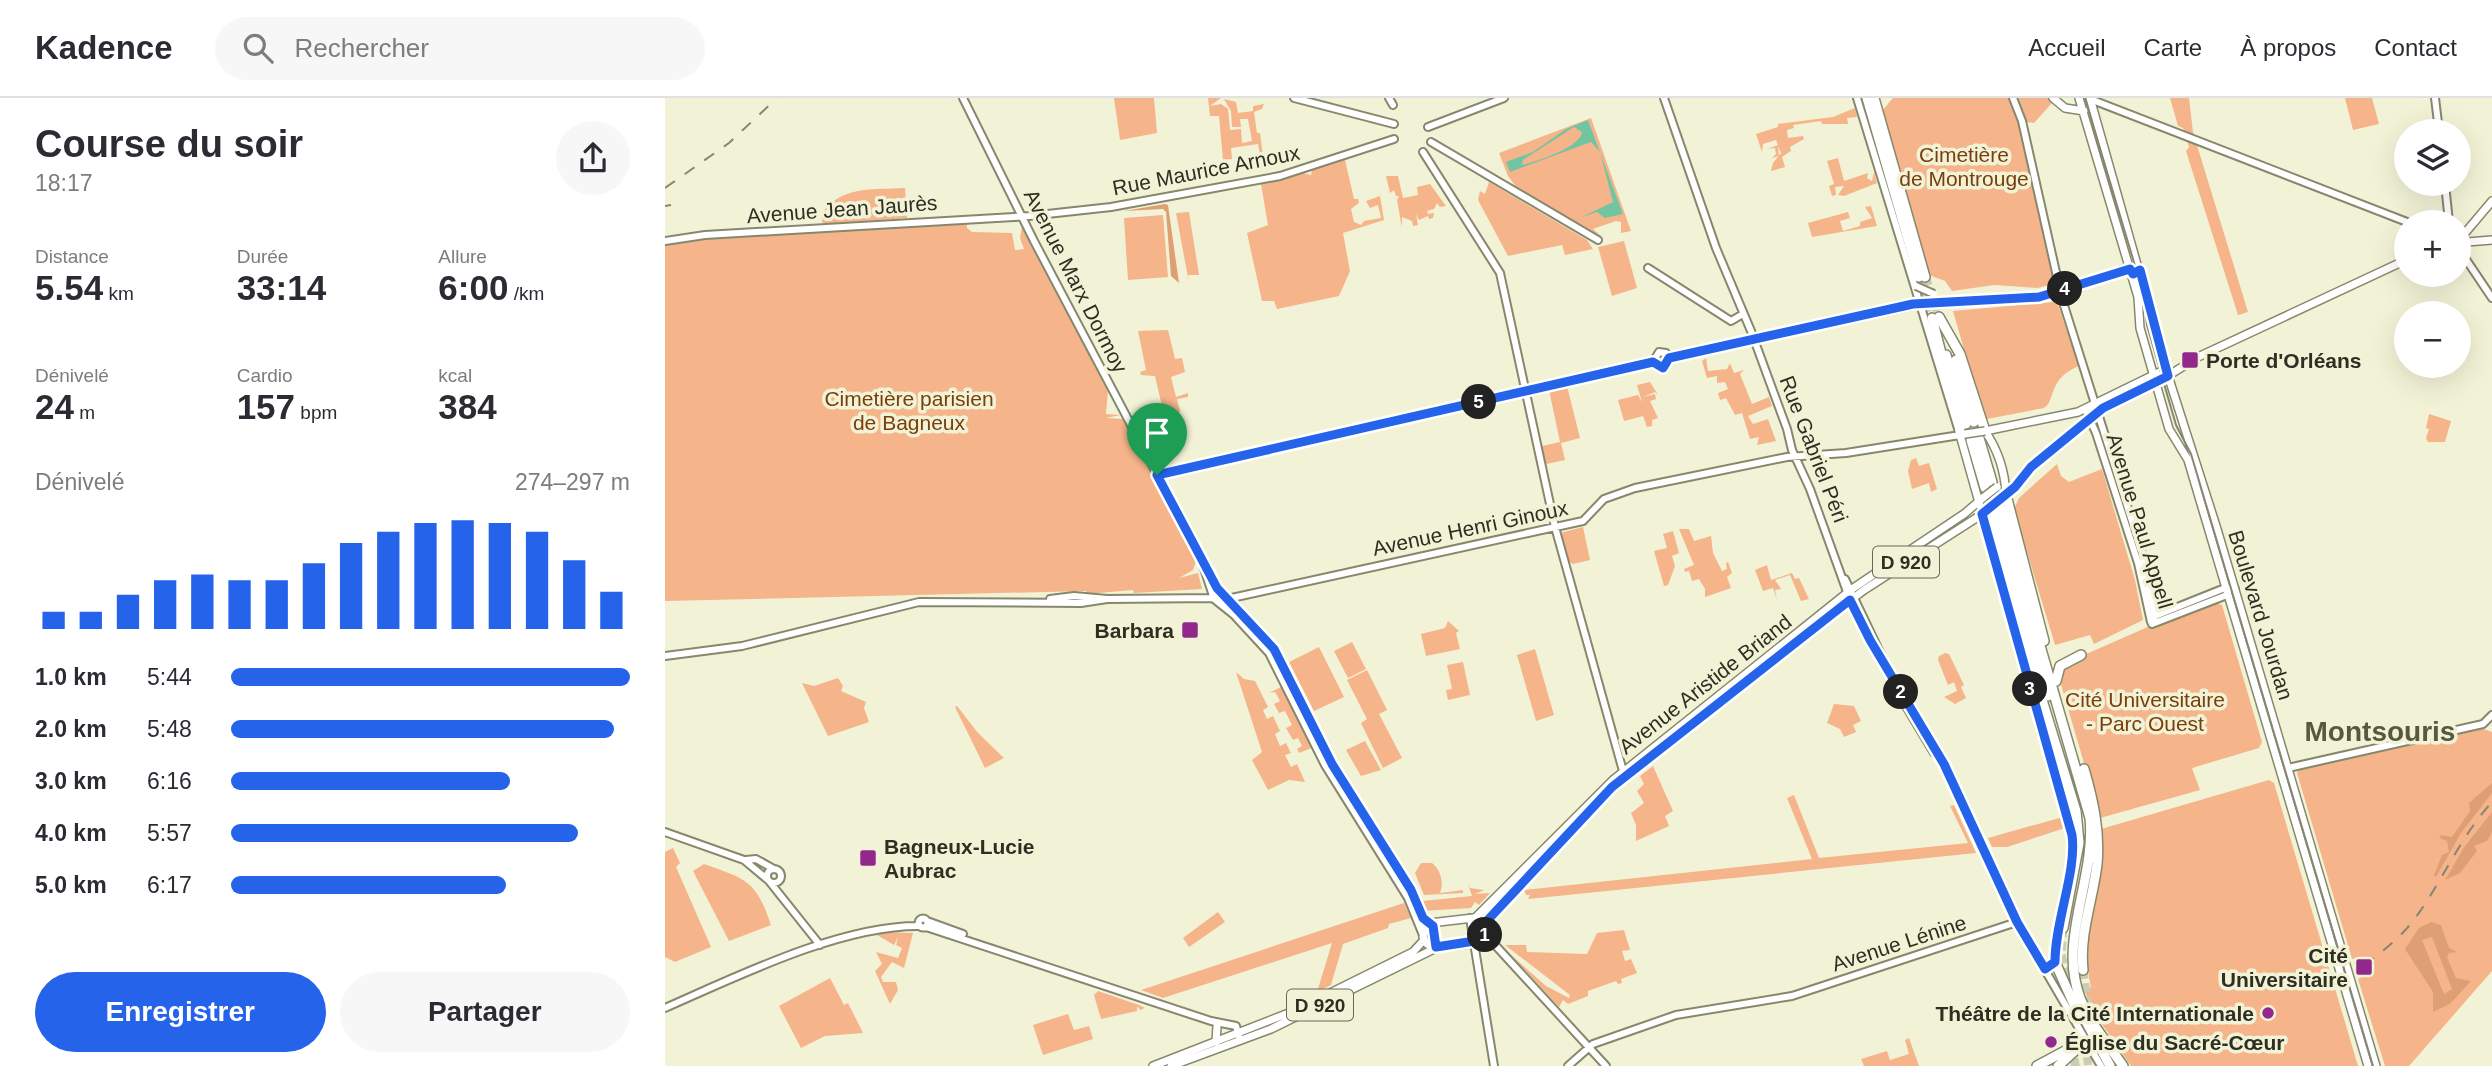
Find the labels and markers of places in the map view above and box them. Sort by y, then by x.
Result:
pin: 4 [2047,272,2083,306]
place label: Porte d'Orléans [2206,349,2362,372]
marker: Porte d'Orléans [2180,350,2200,370]
pin: 5 [1461,384,1497,420]
pin [1127,403,1187,475]
place label: Barbara [1095,619,1174,642]
marker: Barbara [1180,620,1200,640]
pin: 3 [2013,672,2047,706]
pin: 2 [1883,674,1919,710]
place label: Bagneux-Lucie Aubrac [884,835,1035,882]
marker: Bagneux-Lucie Aubrac [858,848,878,868]
pin: 1 [1467,918,1503,952]
place label: Cité Universitaire [2221,944,2348,991]
marker: Cité Universitaire [2354,957,2374,977]
place label: Théâtre de la Cité Internationale [1935,1002,2254,1025]
marker: Théâtre de la Cité Internationale [2260,1005,2276,1021]
place label: Église du Sacré-Cœur [2065,1031,2284,1054]
marker: Église du Sacré-Cœur [2043,1034,2059,1050]

